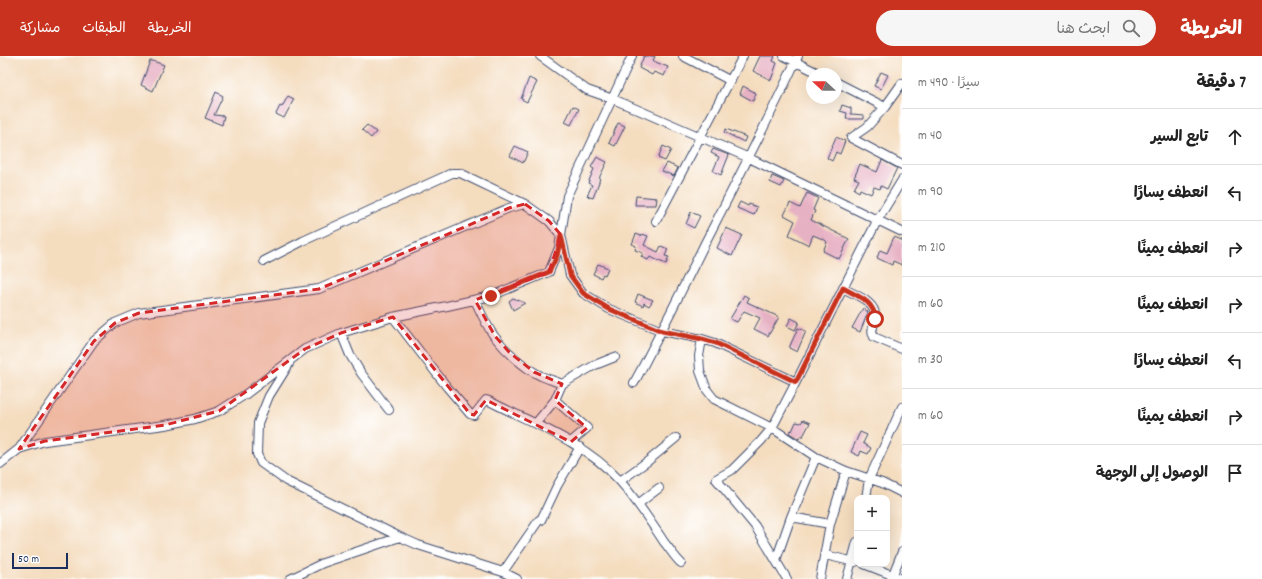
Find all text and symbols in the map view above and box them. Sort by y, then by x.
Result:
search box [876,10,1156,46]
icon: search [1120,17,1142,39]
text: الخريطة [1180,17,1242,44]
text: مشاركة [20,19,60,39]
text: الطبقات [82,19,126,39]
text: الخريطة [148,19,191,39]
text: ابحث هنا [1057,19,1110,41]
north arrow [806,68,842,104]
text: 7 دقيقة [1196,72,1246,96]
text: سيرًا · 490 m [918,74,980,93]
icon: ahead [1224,126,1246,148]
text: 40 m [918,127,942,146]
text: تابع السير [1151,127,1208,149]
icon: left [1224,182,1246,204]
text: 90 m [918,183,943,202]
text: انعطف يسارًا [1134,183,1208,205]
icon: right [1224,238,1246,260]
text: 210 m [918,239,946,258]
text: انعطف يمينًا [1138,239,1208,261]
route end [482,287,500,305]
icon: right [1224,294,1246,316]
text: 60 m [918,295,943,314]
text: انعطف يمينًا [1138,295,1208,317]
route start [866,310,884,328]
icon: left [1224,350,1246,372]
text: 30 m [918,351,943,370]
text: انعطف يسارًا [1134,351,1208,373]
icon: right [1224,406,1246,428]
text: 60 m [918,407,943,426]
text: انعطف يمينًا [1138,407,1208,429]
icon: arrive [1224,462,1246,484]
text: الوصول إلى الوجهة [1096,463,1208,485]
map controls [854,495,890,567]
button: + [854,495,890,531]
button: − [854,531,890,567]
scale bar [12,551,68,570]
text: 50 m [18,552,39,568]

